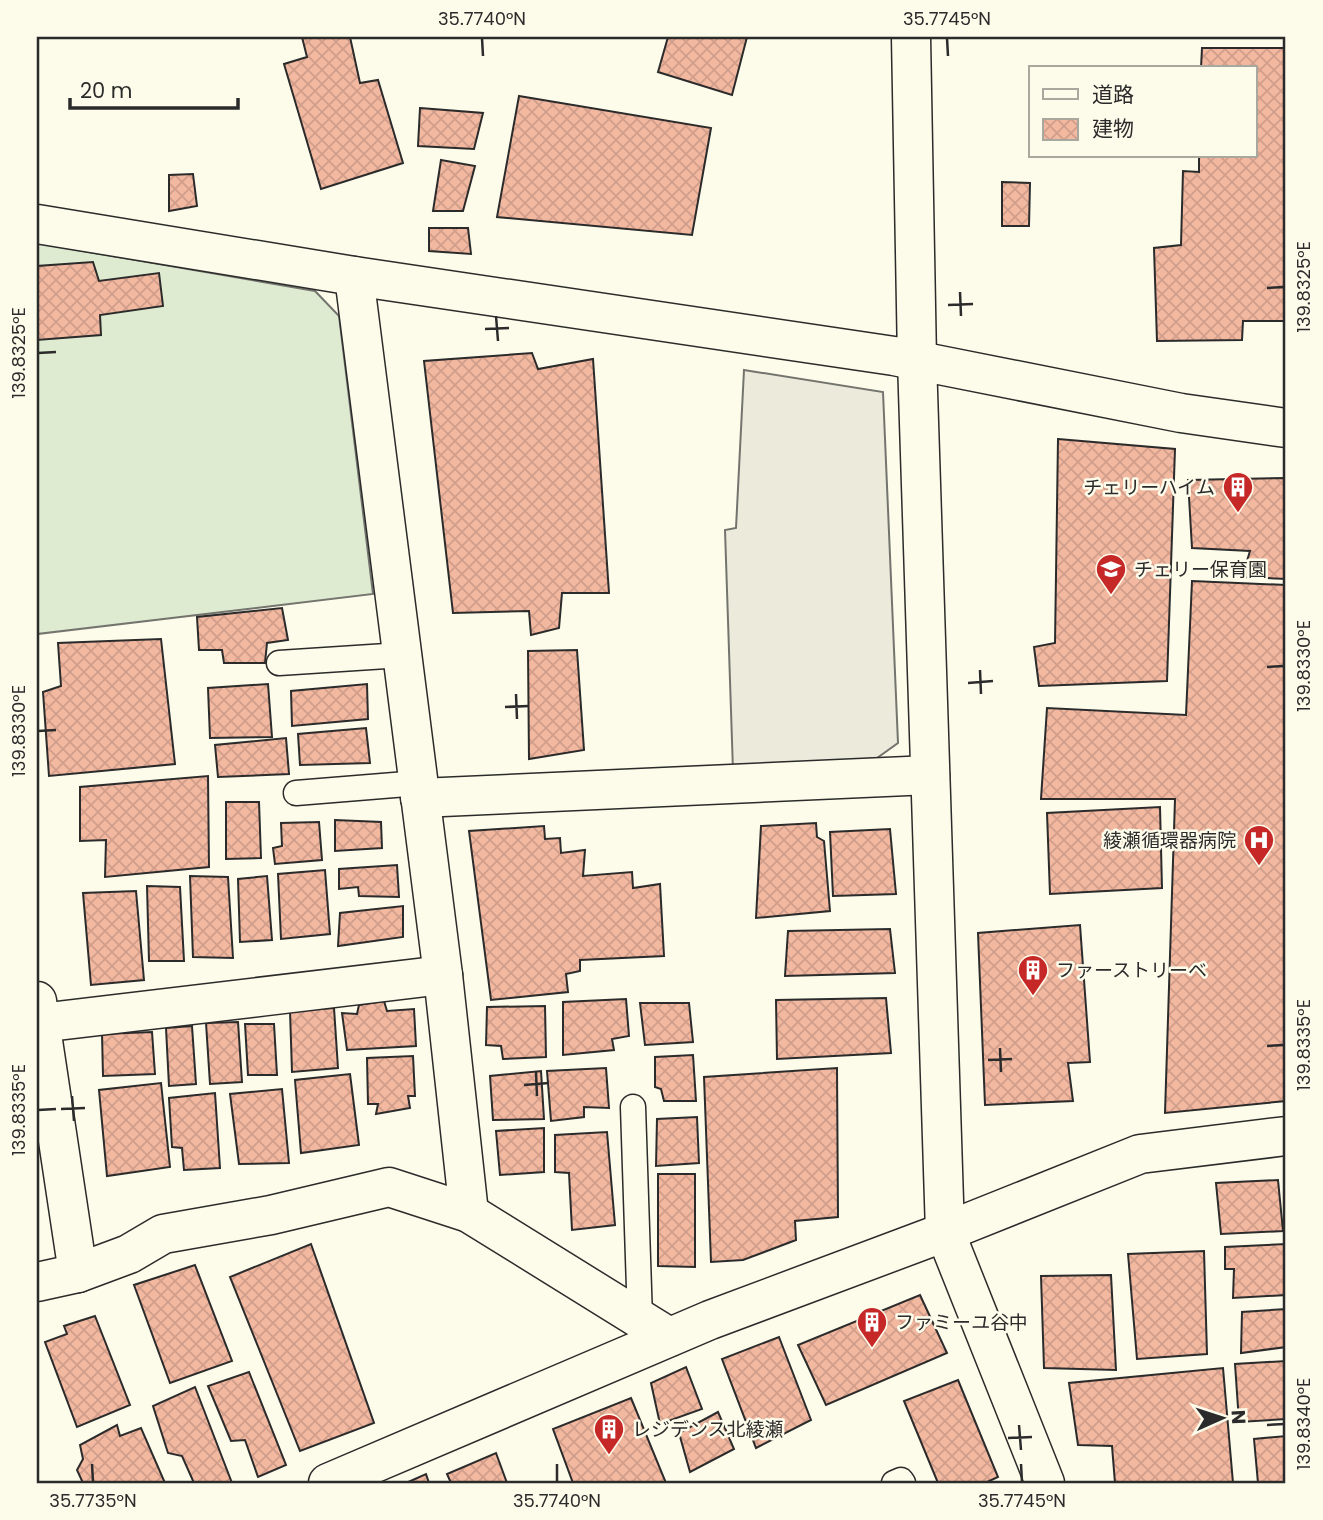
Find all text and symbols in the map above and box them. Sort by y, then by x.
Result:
text: 35.7740°N [438,6,526,31]
text: 35.7745°N [903,6,991,31]
scale bar [70,66,238,110]
legend [1029,66,1256,158]
text: 20 m [80,76,133,105]
text: 道路 [1092,80,1134,109]
text: 建物 [1092,114,1134,143]
text: 139.8325°E [1291,241,1316,333]
text: 139.8325°E [6,307,31,399]
building icon: チェリーハイム [1221,470,1255,514]
place label: チェリーハイム [1083,474,1215,501]
school or university icon: チェリー保育園 [1094,552,1128,596]
place label: チェリー保育園 [1134,556,1267,583]
text: 139.8330°E [1291,620,1316,712]
text: 139.8330°E [6,685,31,777]
hospital icon: 綾瀬循環器病院 [1242,823,1276,867]
place label: 綾瀬循環器病院 [1103,827,1236,854]
building icon: ファーストリーベ [1016,953,1050,997]
place label: ファーストリーベ [1056,957,1207,984]
text: 139.8335°E [1291,999,1316,1091]
text: 139.8335°E [6,1064,31,1156]
building icon: ファミーユ谷中 [855,1305,889,1349]
place label: ファミーユ谷中 [895,1309,1028,1336]
text: 139.8340°E [1291,1378,1316,1470]
north arrow [1186,1384,1256,1454]
text: N [1225,1409,1252,1425]
building icon: レジデンス北綾瀬 [592,1412,626,1456]
place label: レジデンス北綾瀬 [632,1416,784,1443]
text: 35.7735°N [49,1488,137,1513]
text: 35.7740°N [513,1488,601,1513]
text: 35.7745°N [978,1488,1066,1513]

